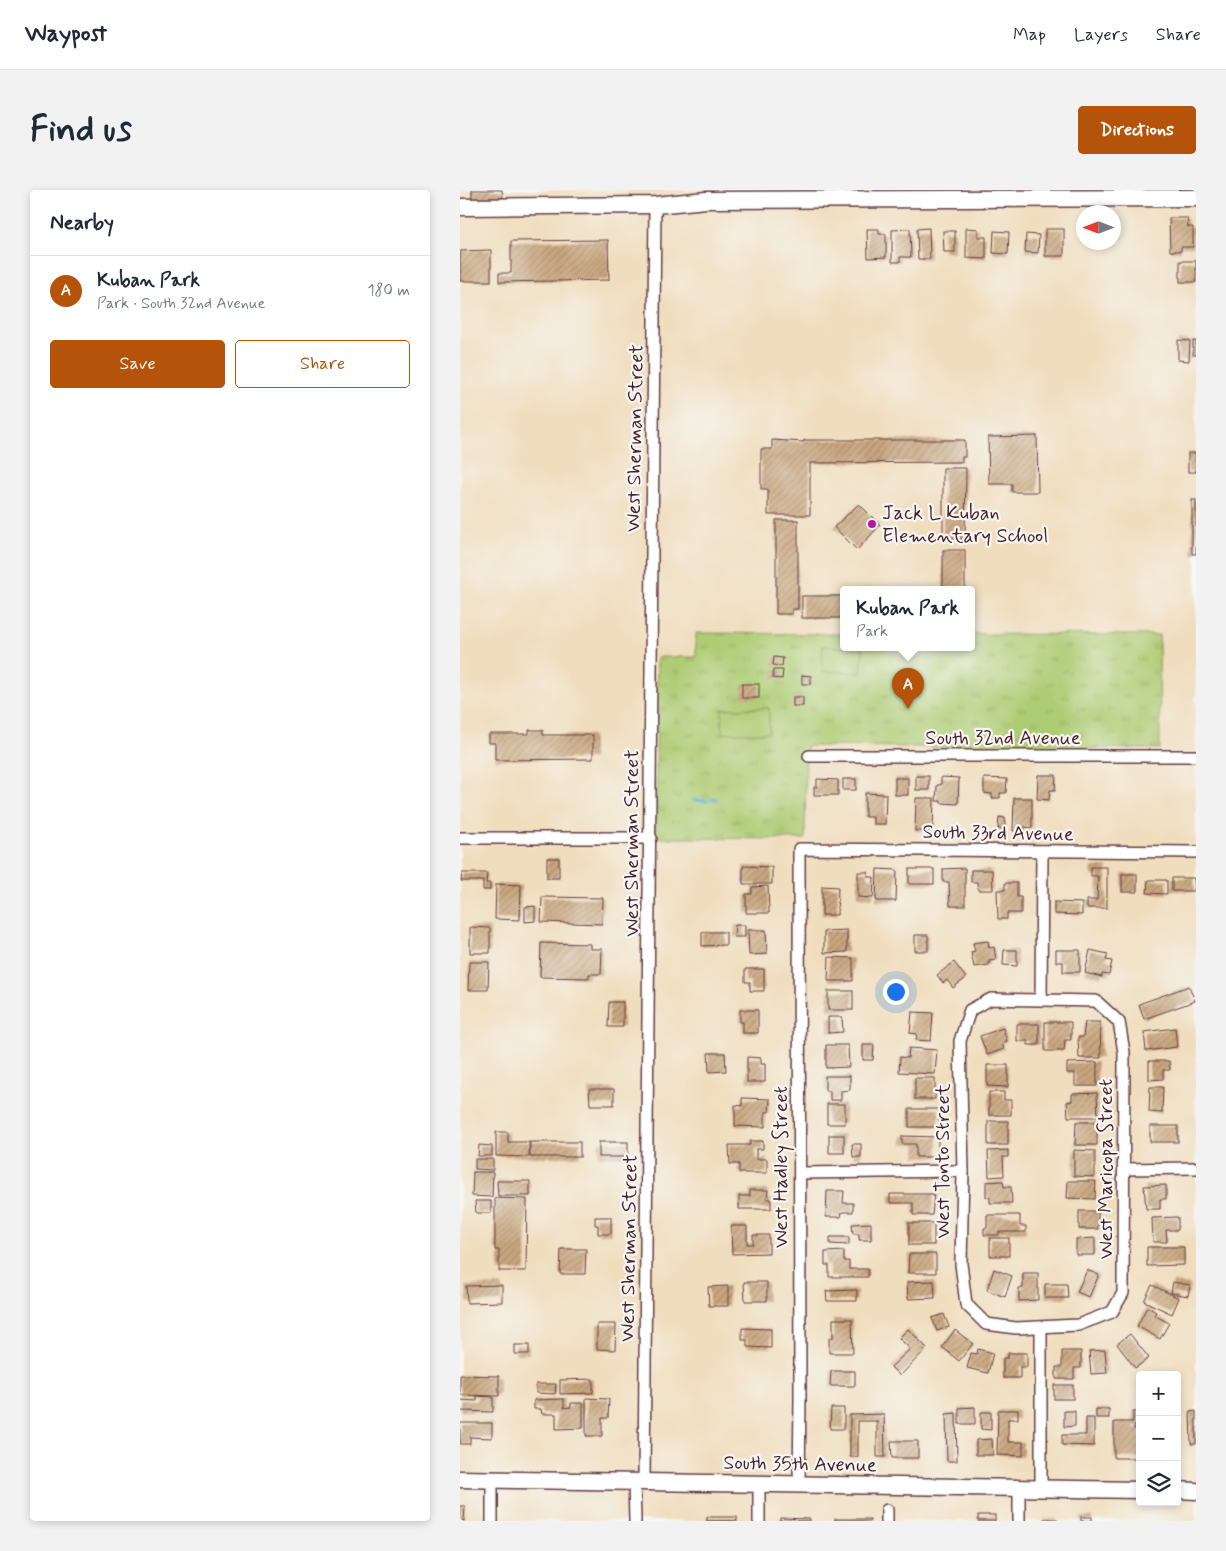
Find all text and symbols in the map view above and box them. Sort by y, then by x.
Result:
text: Waypost [25,19,107,50]
text: Map [1013,23,1046,47]
text: Layers [1074,23,1128,47]
text: Share [1156,23,1201,47]
button: Directions [1078,106,1196,154]
text: Find us [30,107,132,153]
north arrow [1076,205,1121,250]
text: Nearby [50,209,114,237]
text: Kuban Park [97,268,200,293]
text: A [61,280,71,301]
text: 180 m [367,280,410,301]
text: Park · South 32nd Avenue [97,293,265,314]
button: Save [50,340,225,388]
button: Share [235,340,410,388]
street label: West Sherman Street [620,344,651,532]
place label: Jack L Kuban Elementary School [882,500,1048,550]
marker: Jack L Kuban Elementary School [866,518,878,530]
popup [840,586,975,651]
text: Kuban Park [856,596,959,621]
text: Park [856,621,888,642]
pin: A [892,668,924,709]
street label: South 32nd Avenue [925,725,1081,752]
street label: West Sherman Street [619,749,646,937]
street label: South 33rd Avenue [922,819,1074,848]
your location [883,979,909,1005]
street label: West Maricopa Street [1093,1079,1120,1259]
street label: West Tonto Street [930,1083,957,1238]
street label: West Hadley Street [768,1086,795,1248]
street label: West Sherman Street [614,1154,645,1342]
map controls [1136,1371,1181,1506]
button: + [1136,1371,1181,1416]
button: − [1136,1416,1181,1461]
street label: South 35th Avenue [723,1450,877,1479]
button: layers [1136,1461,1181,1506]

